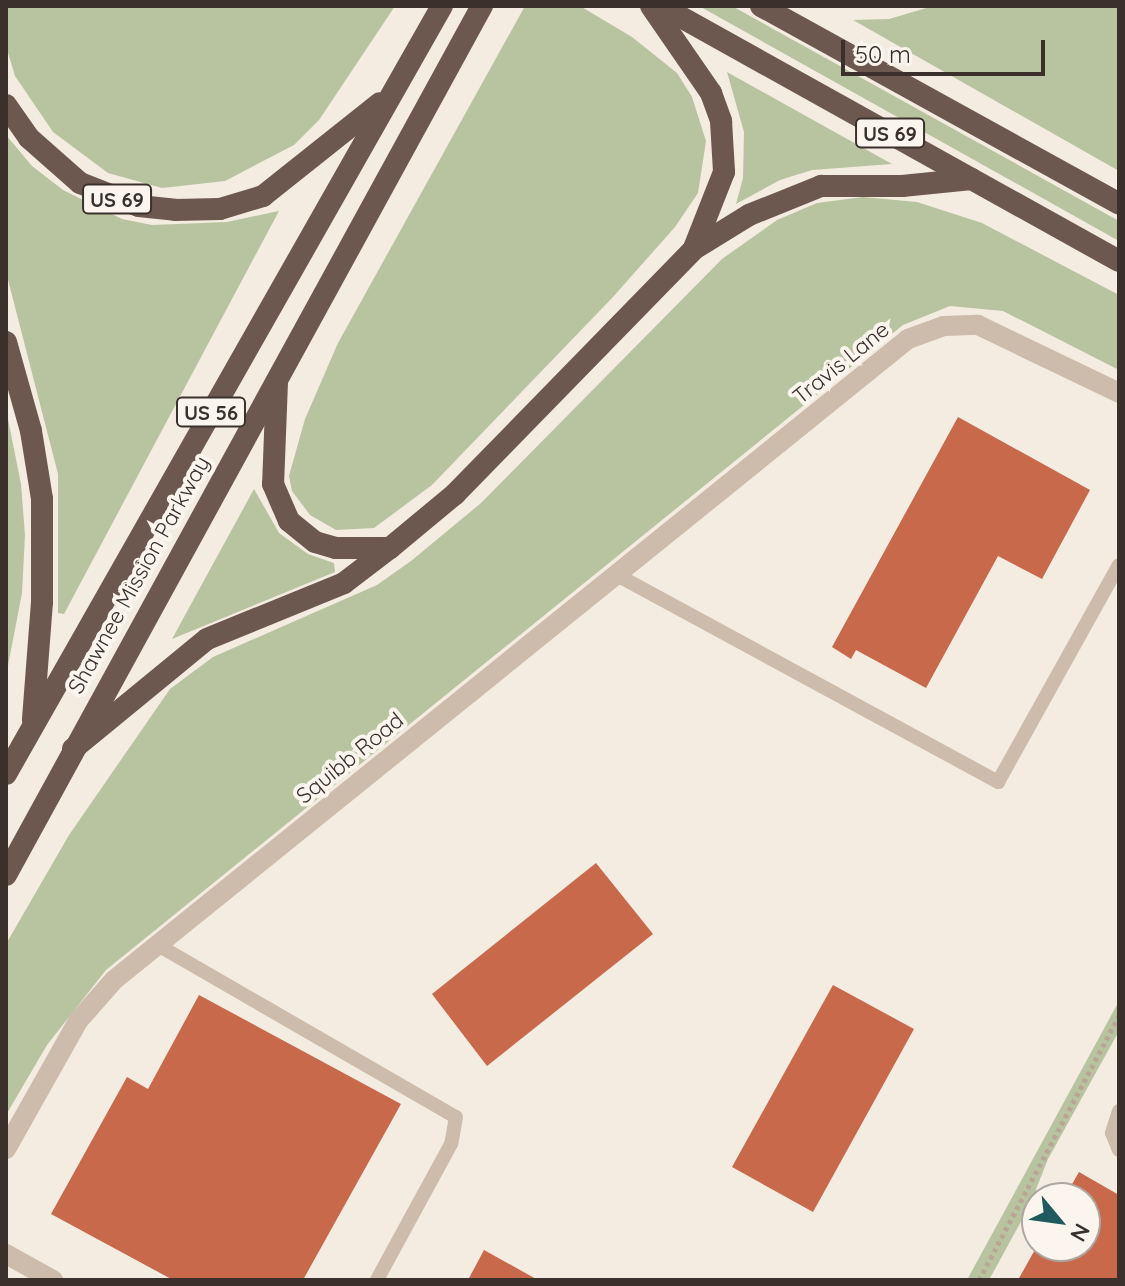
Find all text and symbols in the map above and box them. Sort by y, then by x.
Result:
scale bar [845,24,1049,74]
text: 50 m [855,39,911,69]
road number: US 69 [854,117,926,149]
road number: US 69 [81,183,153,215]
street label: Travis Lane [788,316,894,410]
road number: US 56 [175,396,247,428]
street label: Shawnee Mission Parkway [63,452,215,698]
street label: Squibb Road [291,707,409,809]
north arrow [1021,1182,1101,1262]
text: N [1064,1219,1096,1247]

